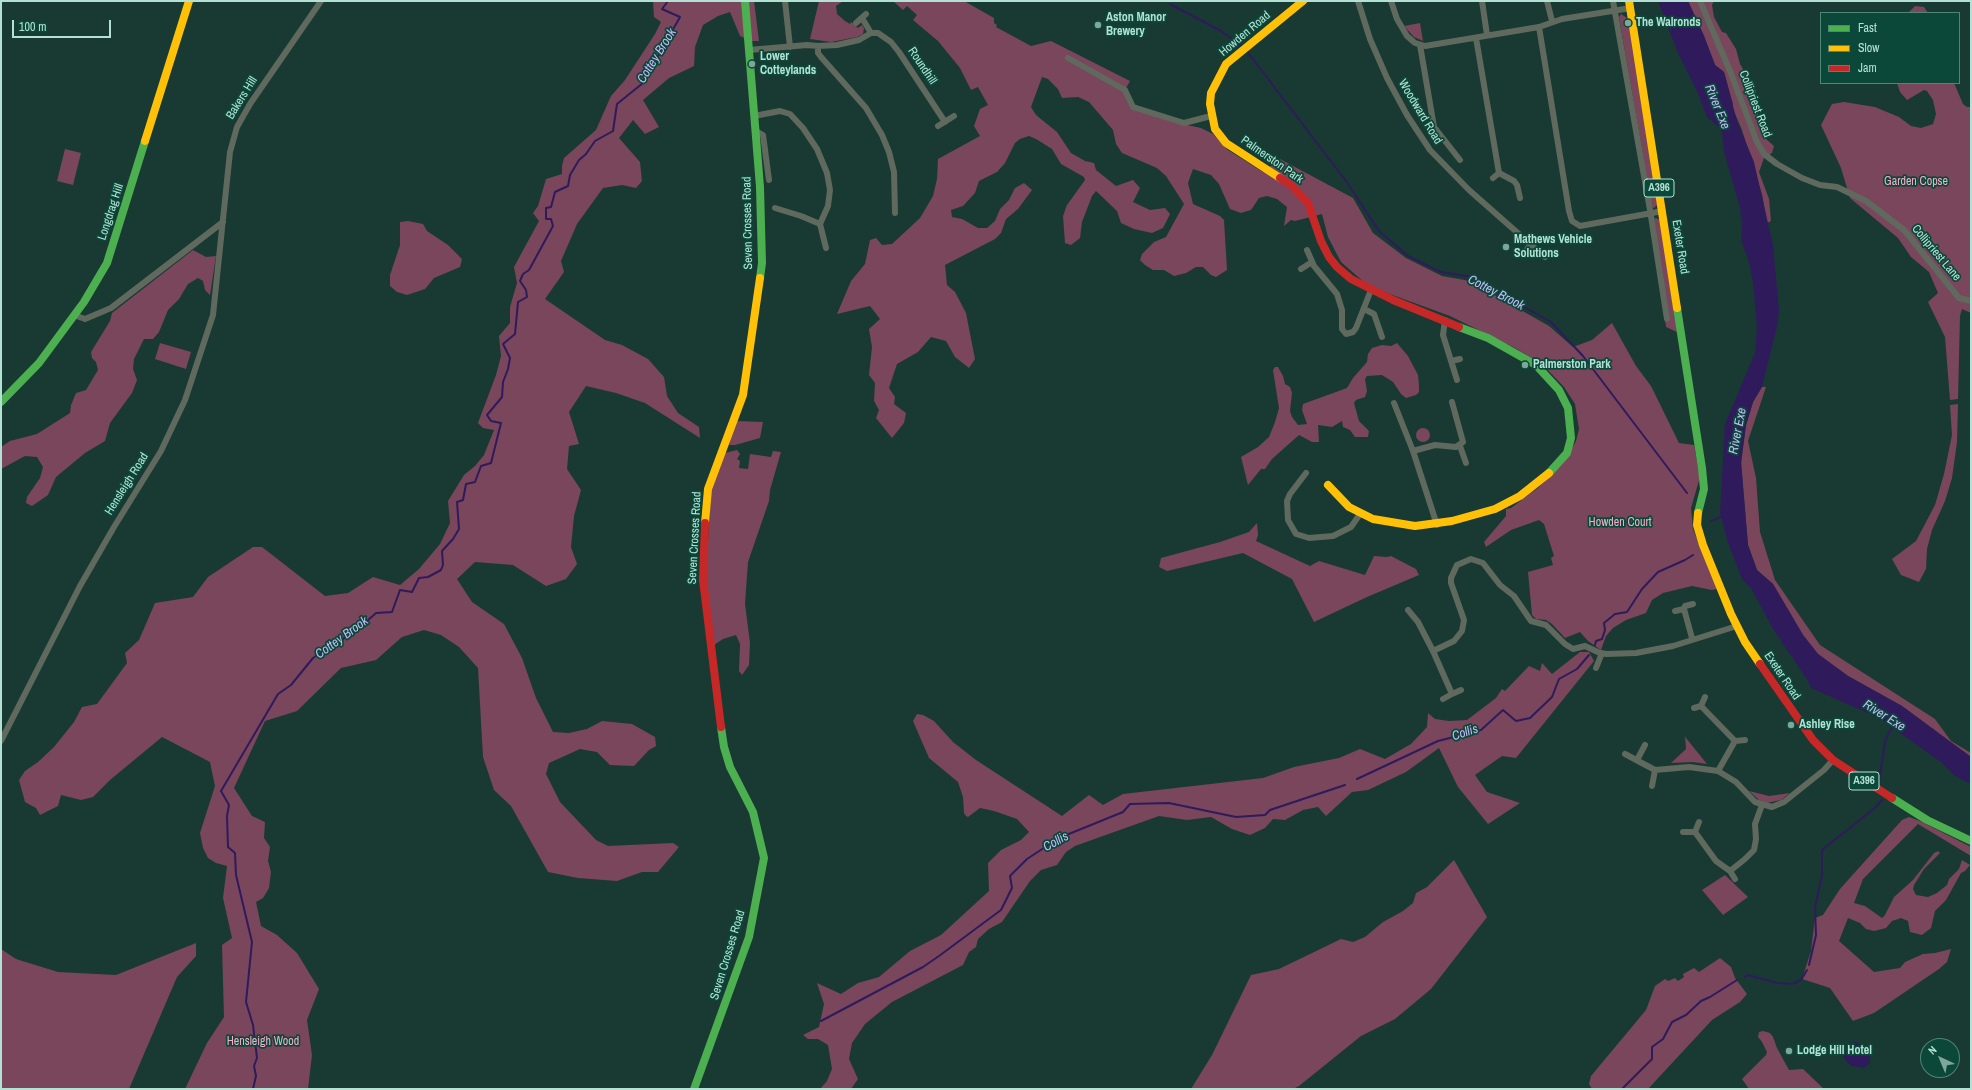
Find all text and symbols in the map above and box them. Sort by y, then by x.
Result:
street label: Howden Road [1216,8,1274,60]
place label: Aston Manor Brewery [1106,11,1166,39]
scale bar [14,12,113,38]
legend [1820,12,1960,84]
place label: The Walronds [1636,16,1701,30]
marker: The Walronds [1623,18,1633,28]
text: 100 m [19,19,46,35]
marker: Aston Manor Brewery [1093,20,1103,30]
text: Fast [1858,20,1877,36]
water label: Cottey Brook [634,26,680,86]
text: Slow [1858,40,1879,56]
street label: Roundhill [904,45,940,87]
place label: Lower Cotteylands [760,50,816,78]
marker: Lower Cotteylands [747,59,757,69]
text: Jam [1858,60,1877,76]
street label: Collipriest Road [1736,68,1774,140]
street label: Bakers Hill [223,74,261,122]
street label: Woodward Road [1395,77,1445,147]
water label: River Exe [1701,82,1733,132]
street label: Palmerston Park [1238,133,1306,187]
park label: Garden Copse [1884,175,1948,189]
street label: Seven Crosses Road [740,176,756,270]
road number: A396 [1644,179,1674,197]
street label: Longdrag Hill [95,182,127,242]
street label: Exeter Road [1669,219,1691,275]
street label: Collipriest Lane [1908,222,1964,284]
place label: Mathews Vehicle Solutions [1514,233,1592,261]
marker: Mathews Vehicle Solutions [1501,242,1511,252]
water label: Cottey Brook [1465,272,1527,314]
place label: Palmerston Park [1533,358,1611,372]
marker: Palmerston Park [1520,360,1530,370]
water label: River Exe [1726,407,1750,455]
street label: Hensleigh Road [102,450,152,518]
street label: Seven Crosses Road [685,491,705,585]
park label: Howden Court [1589,516,1651,530]
water label: Cottey Brook [312,614,372,662]
street label: Exeter Road [1761,649,1803,703]
water label: River Exe [1860,697,1908,735]
place label: Ashley Rise [1799,718,1855,732]
marker: Ashley Rise [1786,720,1796,730]
water label: Collis [1450,721,1480,745]
road number: A396 [1849,772,1879,790]
water label: Collis [1041,829,1071,855]
street label: Seven Crosses Road [708,908,748,1002]
park label: Hensleigh Wood [227,1035,299,1049]
north arrow [1920,1038,1960,1078]
text: N [1925,1043,1940,1057]
place label: Lodge Hill Hotel [1797,1044,1872,1058]
marker: Lodge Hill Hotel [1784,1046,1794,1056]

